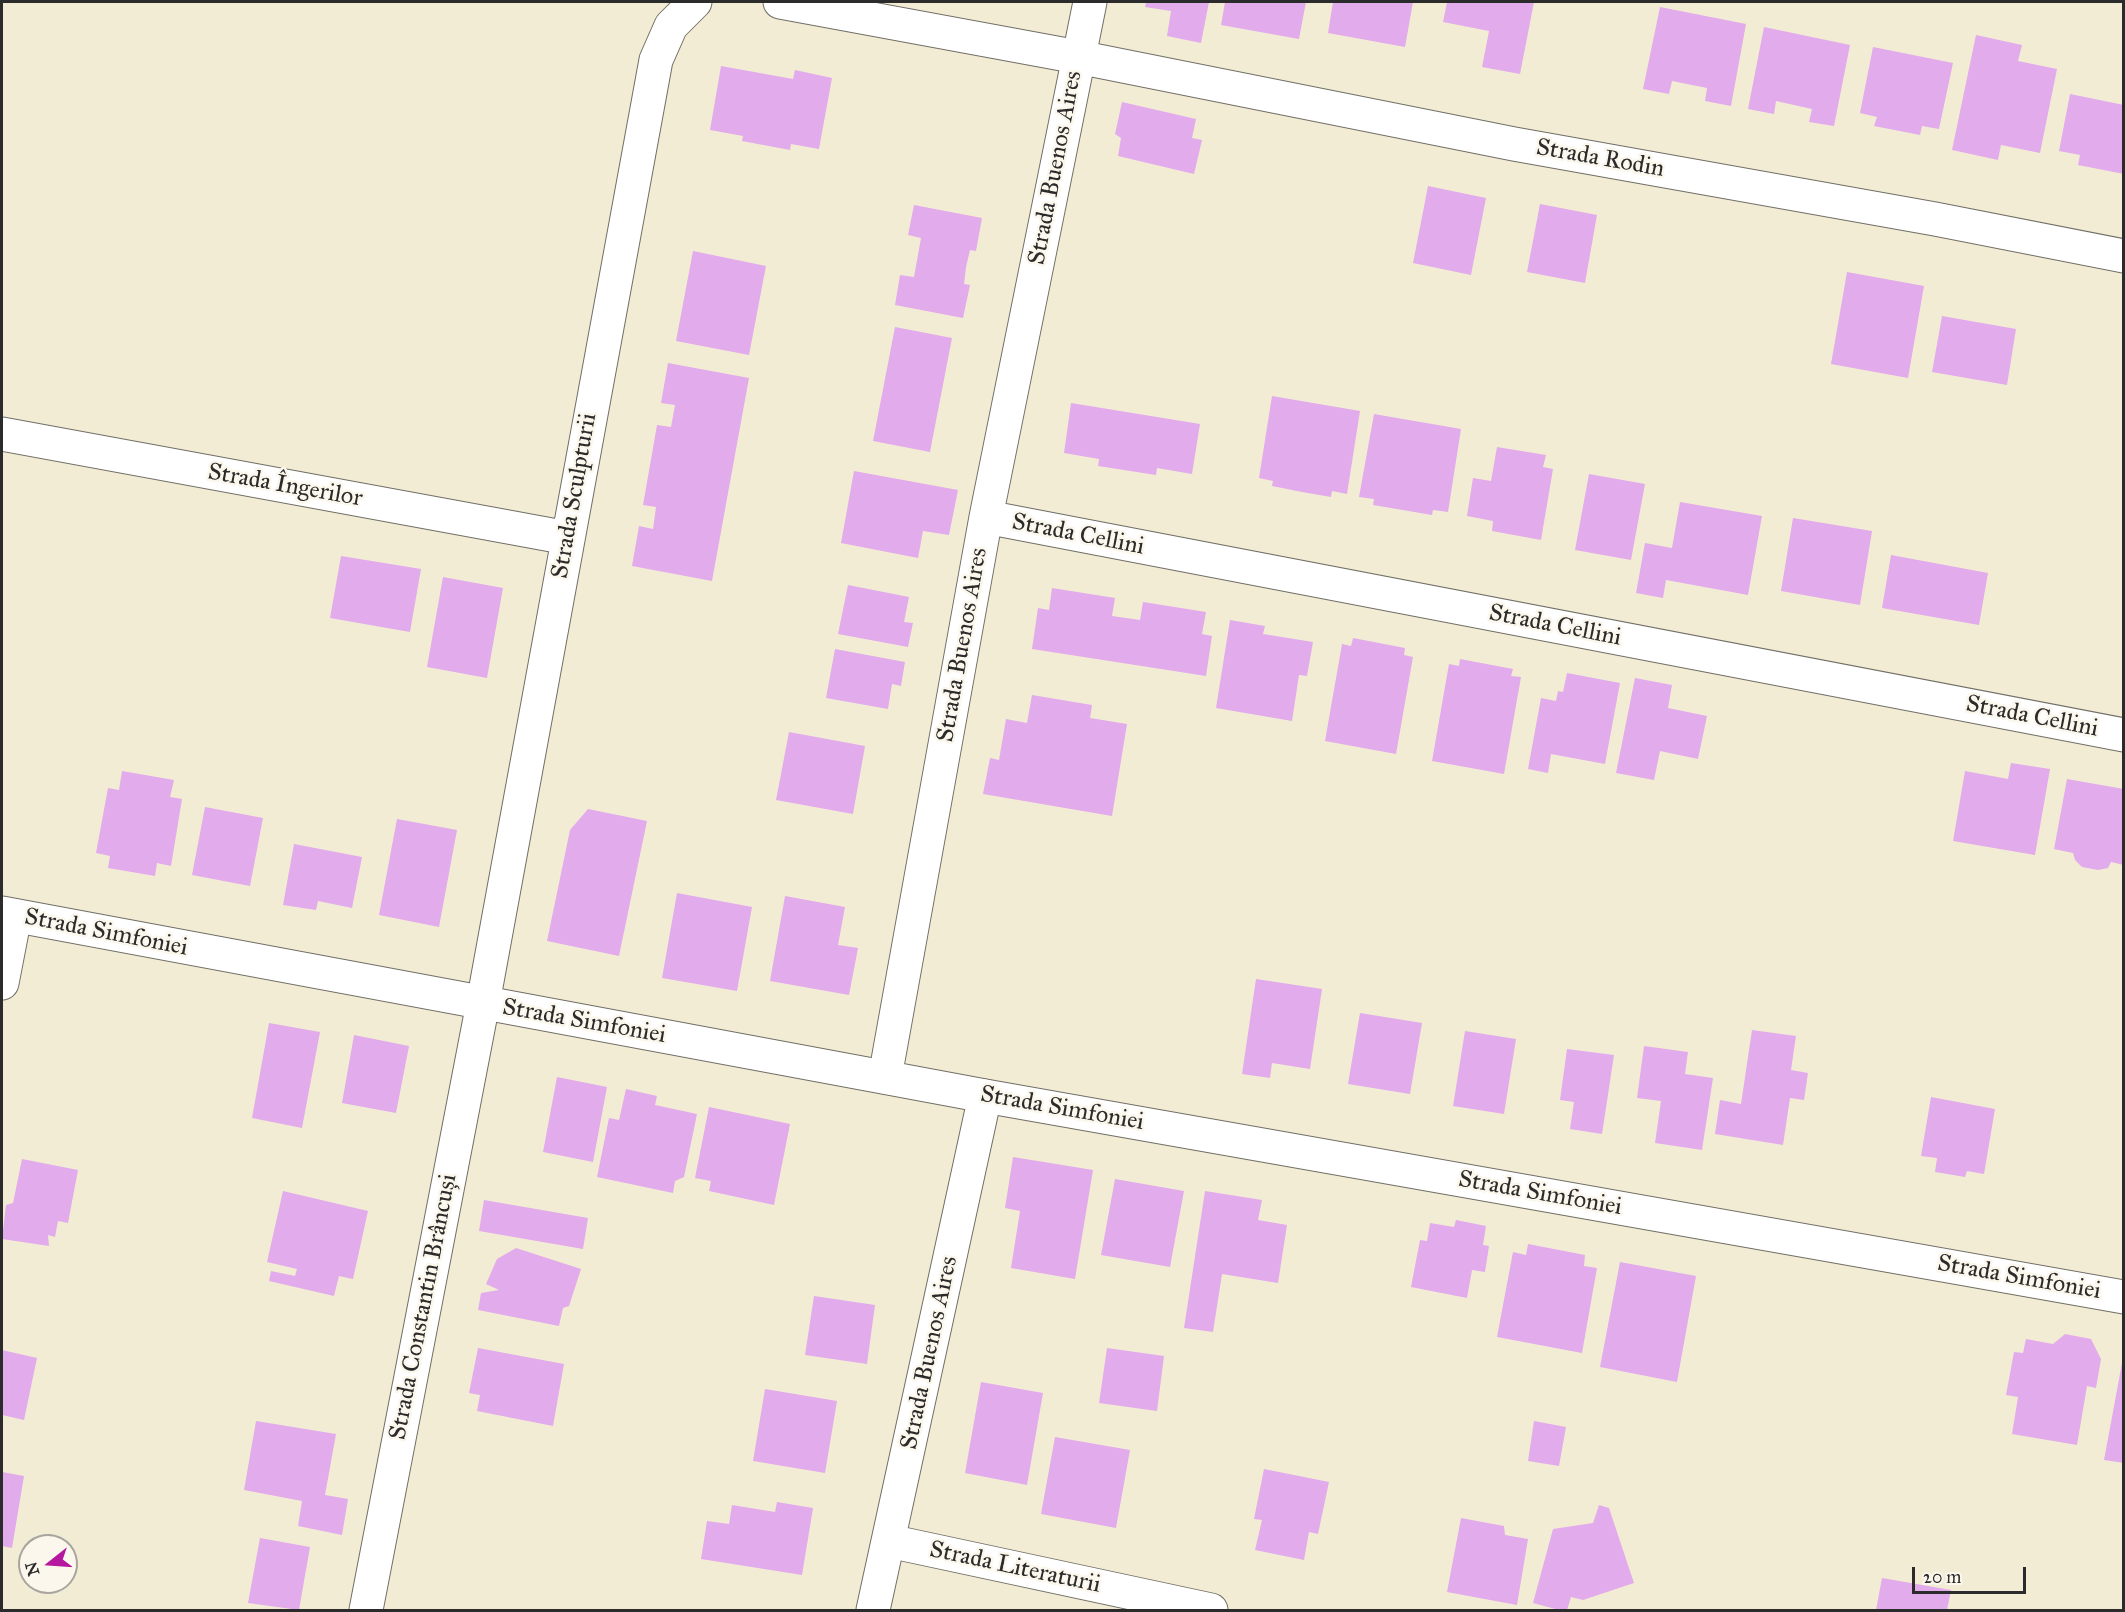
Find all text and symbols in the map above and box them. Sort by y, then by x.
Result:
street label: Strada Buenos Aires [1023,69,1089,267]
street label: Strada Rodin [1534,134,1666,184]
street label: Strada Sculpturii [546,411,604,581]
street label: Strada Îngerilor [205,458,365,514]
street label: Strada Cellini [1009,508,1147,562]
street label: Strada Buenos Aires [932,546,994,744]
street label: Strada Cellini [1486,599,1624,653]
street label: Strada Cellini [1963,690,2101,744]
street label: Strada Simfoniei [22,903,190,963]
street label: Strada Simfoniei [500,993,668,1051]
street label: Strada Simfoniei [978,1080,1146,1138]
street label: Strada Simfoniei [1456,1165,1624,1223]
street label: Strada Constantin Brâncuși [384,1172,464,1442]
street label: Strada Simfoniei [1935,1249,2103,1307]
street label: Strada Buenos Aires [895,1254,965,1452]
north arrow [18,1534,78,1594]
street label: Strada Literaturii [927,1536,1103,1600]
scale bar [1915,1555,2029,1593]
text: N [21,1560,43,1578]
text: 20 m [1923,1566,1961,1588]

